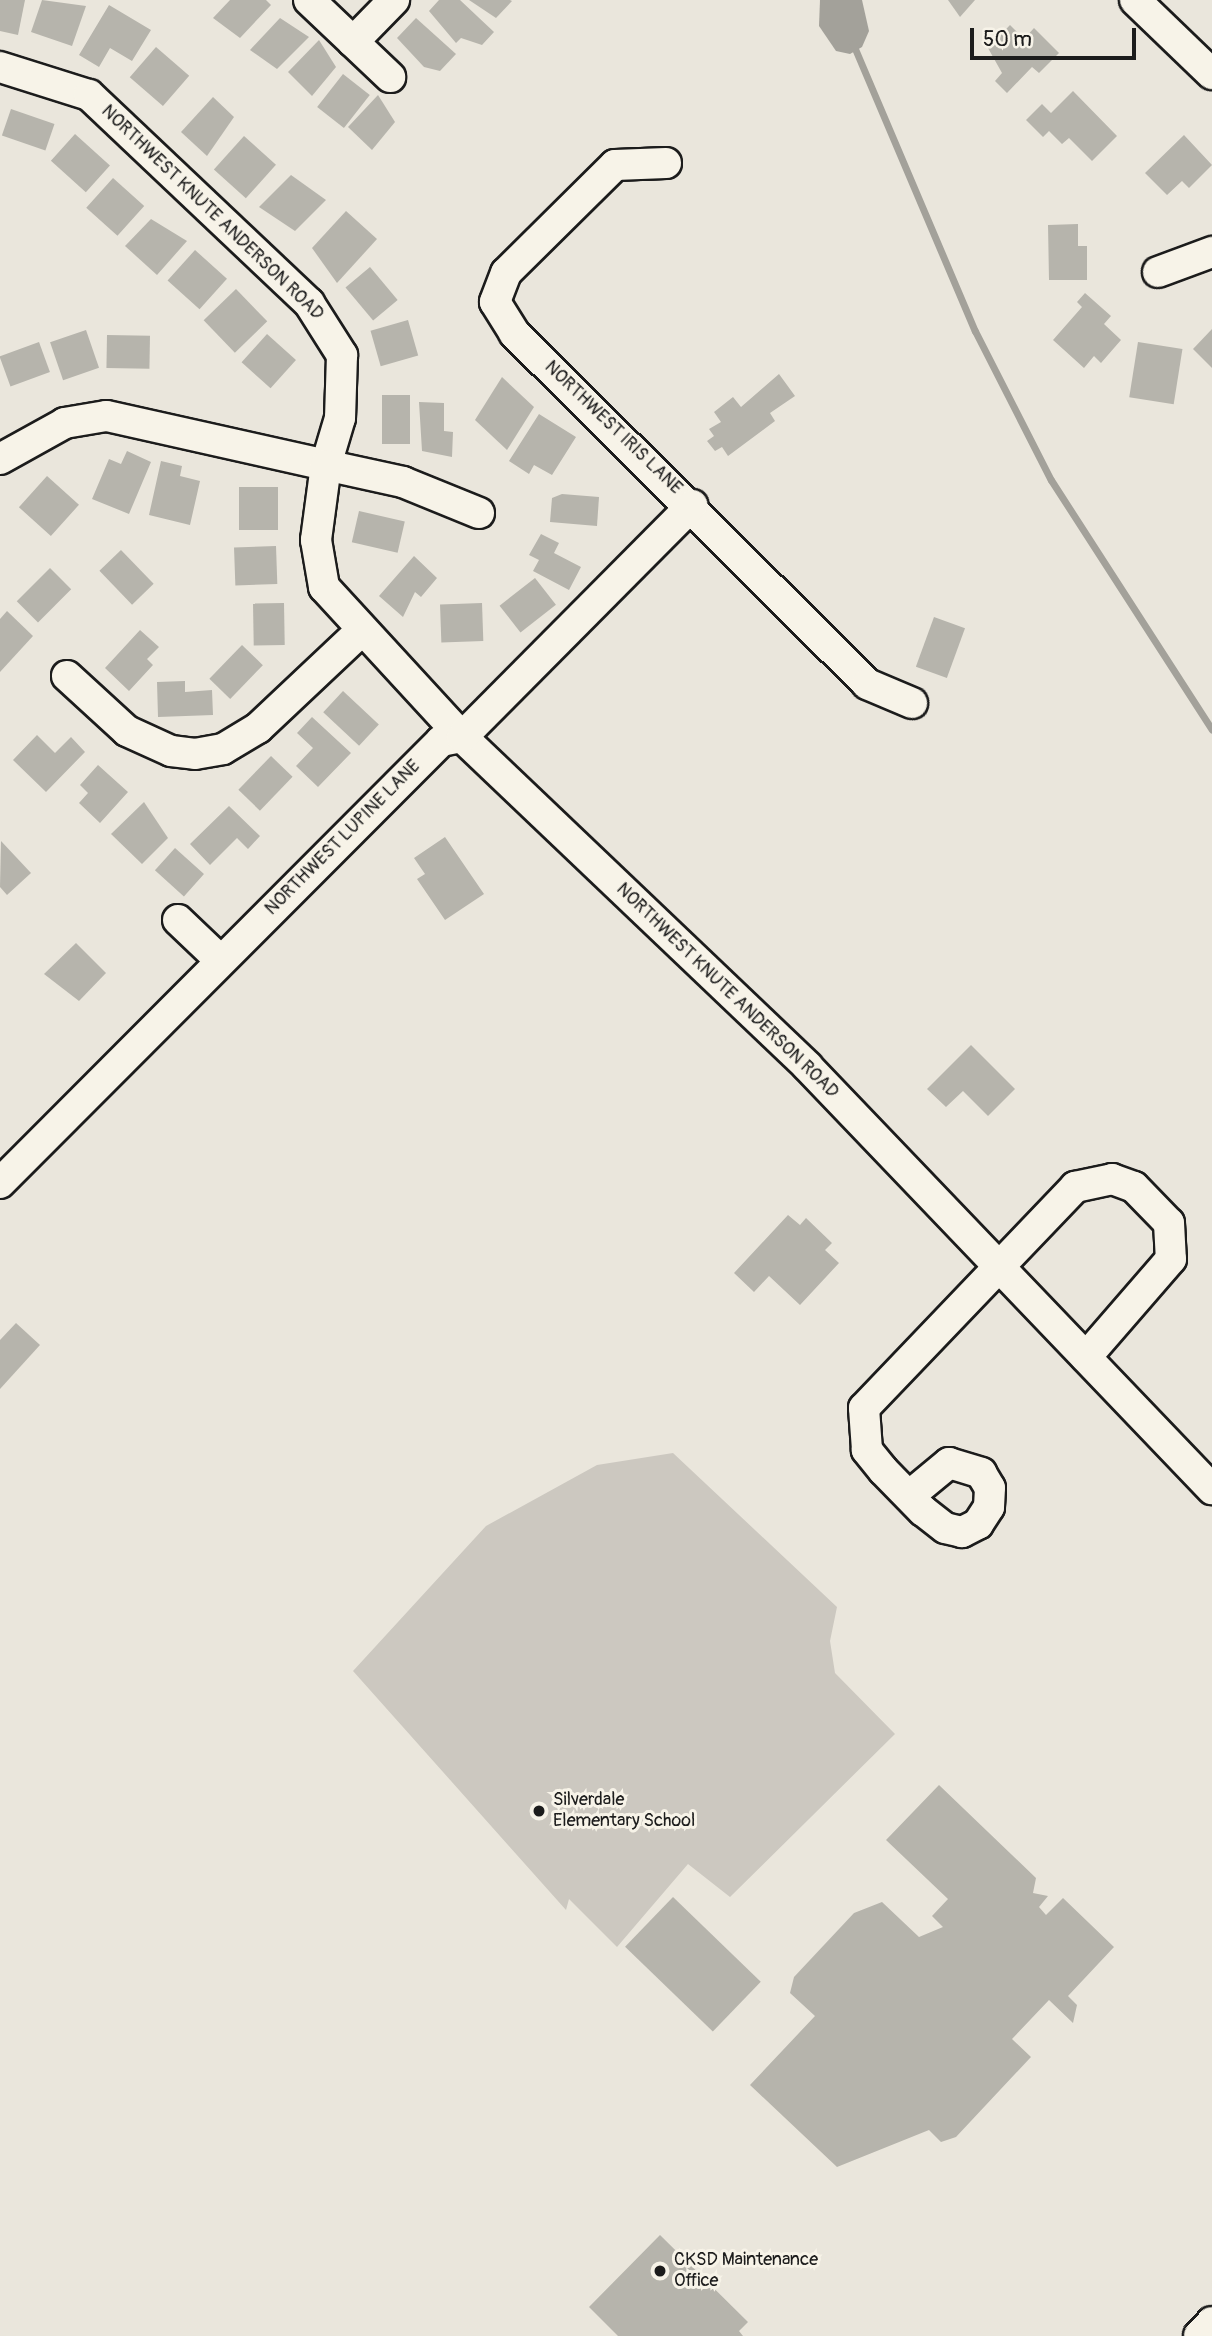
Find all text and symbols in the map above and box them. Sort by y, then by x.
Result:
scale bar [974,14,1140,58]
text: 50 m [983,26,1032,53]
street label: NORTHWEST KNUTE ANDERSON ROAD [96,101,328,325]
street label: NORTHWEST IRIS LANE [540,357,686,499]
street label: NORTHWEST LUPINE LANE [261,756,425,920]
street label: NORTHWEST KNUTE ANDERSON ROAD [611,879,843,1103]
place label: Silverdale Elementary School [553,1790,695,1832]
marker: Silverdale Elementary School [531,1803,547,1819]
place label: CKSD Maintenance Office [674,2250,818,2292]
marker: CKSD Maintenance Office [652,2263,668,2279]

